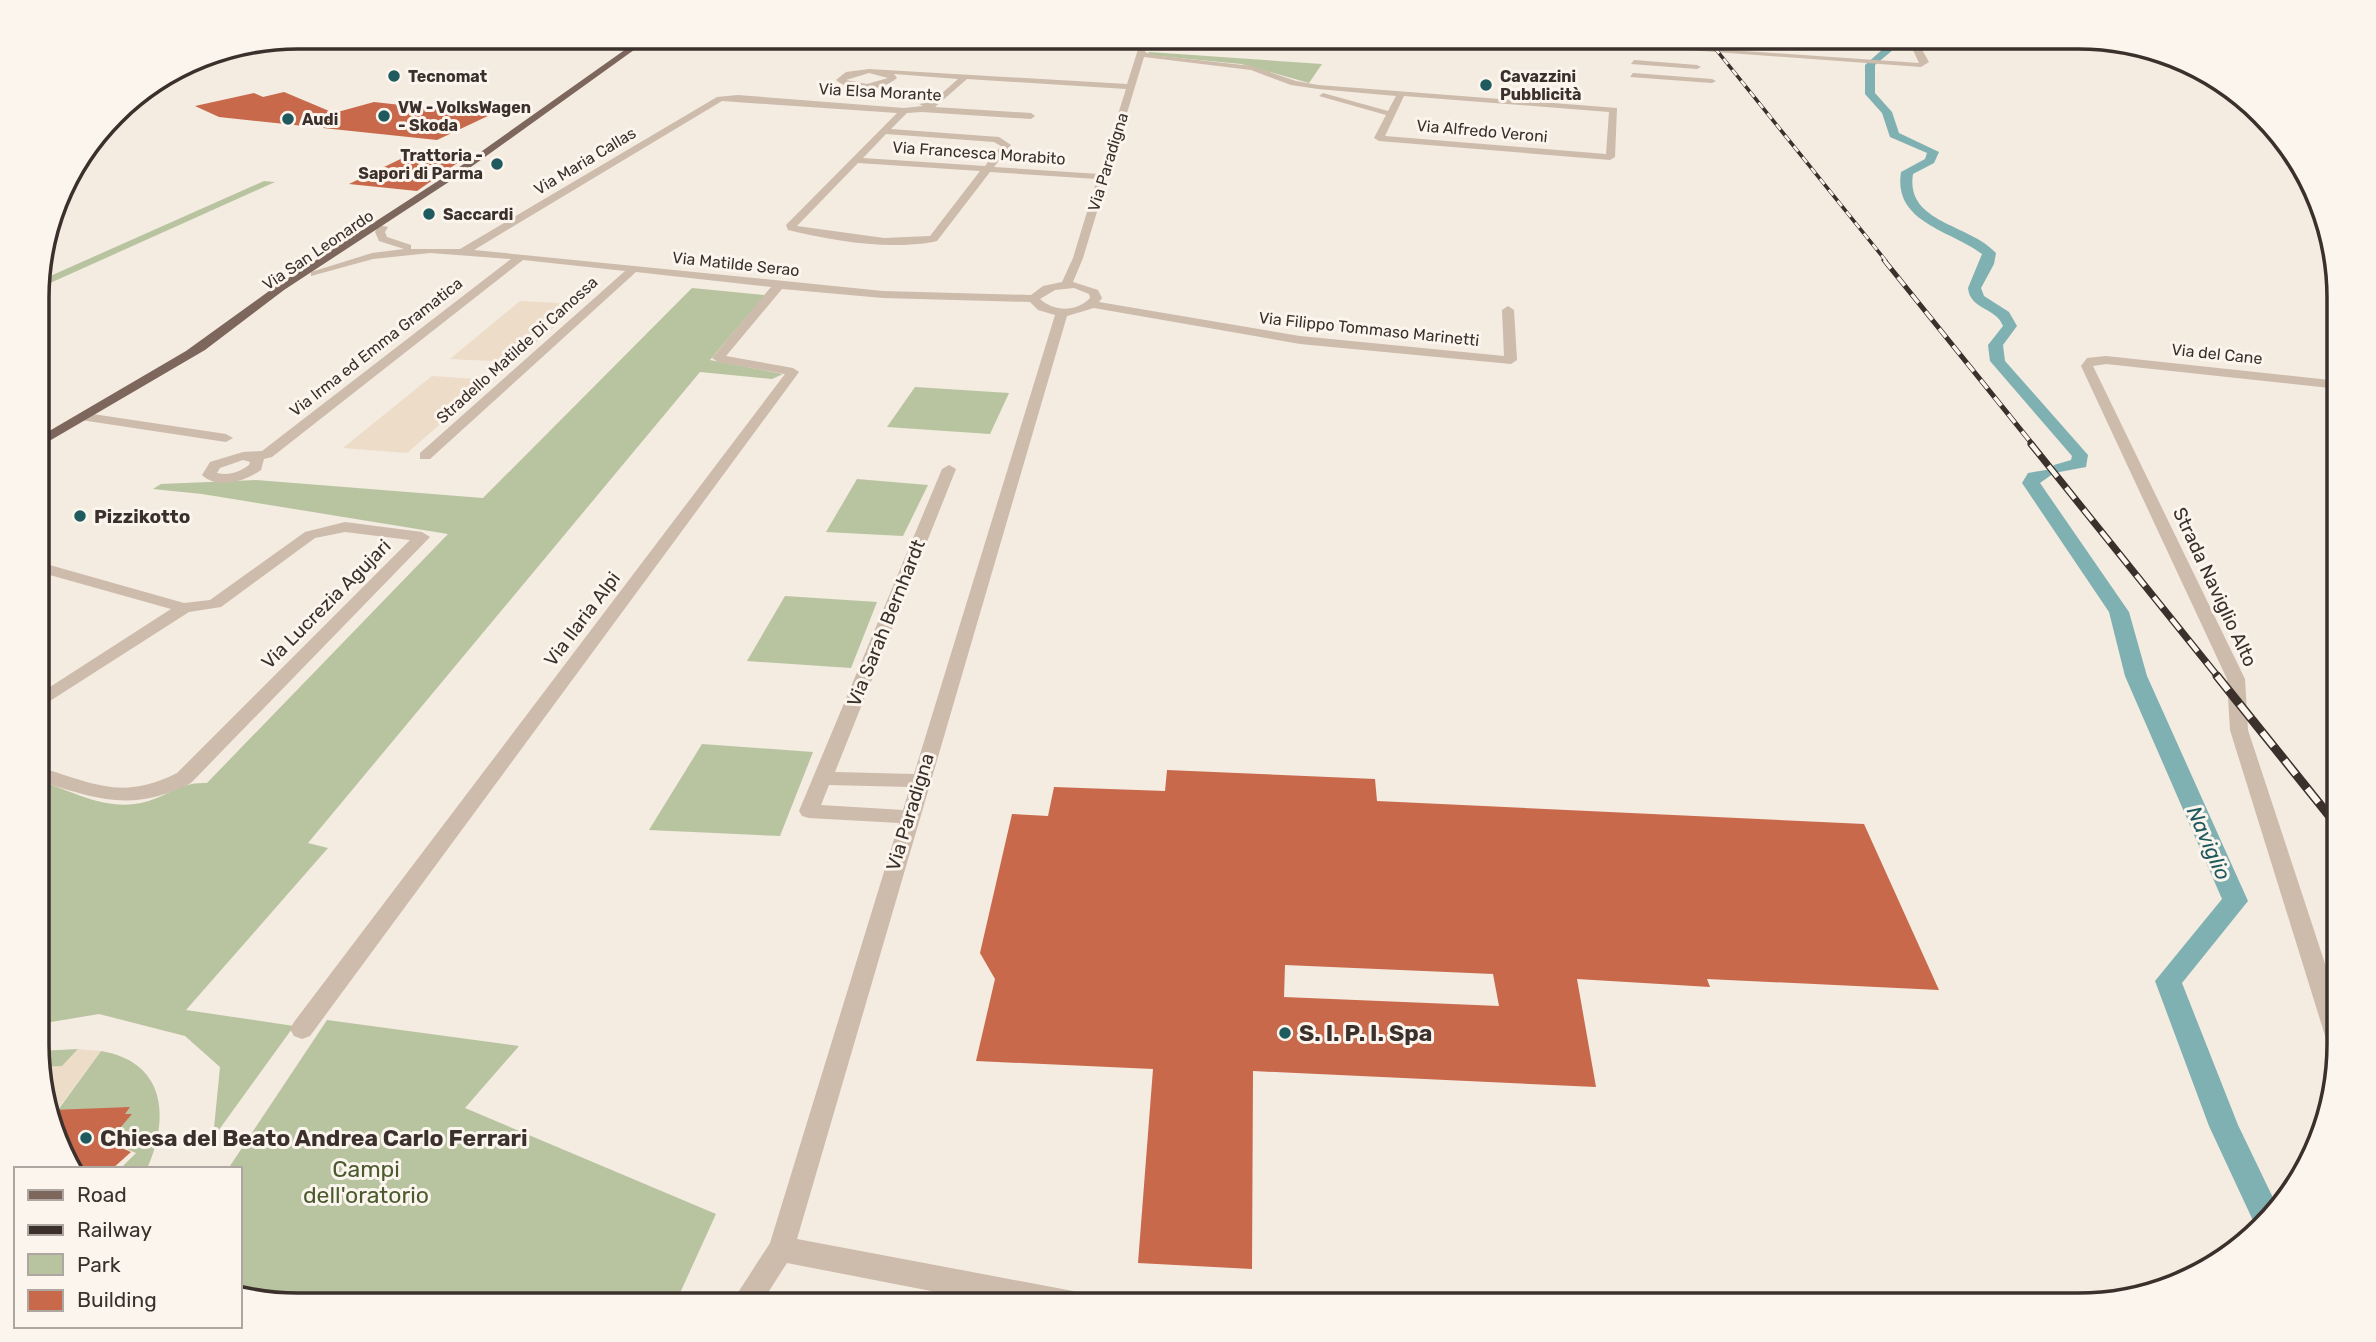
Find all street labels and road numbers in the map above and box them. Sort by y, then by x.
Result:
street label: Via Elsa Morante [818,79,942,105]
street label: Via Paradigna [1084,110,1132,214]
street label: Via Alfredo Veroni [1416,116,1548,146]
street label: Via Maria Callas [531,123,639,199]
street label: Via Francesca Morabito [892,137,1066,169]
street label: Via San Leonardo [259,206,377,294]
street label: Via Matilde Serao [671,248,801,280]
street label: Stradello Matilde Di Canossa [432,272,602,428]
street label: Via Irma ed Emma Gramatica [286,274,466,420]
street label: Via Filippo Tommaso Marinetti [1258,308,1480,350]
street label: Via del Cane [2171,340,2264,368]
street label: Strada Naviglio Alto [2168,504,2262,670]
street label: Via Lucrezia Agujari [256,534,396,674]
street label: Via Sarah Bernhardt [842,536,930,710]
street label: Via Ilaria Alpi [539,567,625,671]
street label: Via Paradigna [881,751,939,873]

